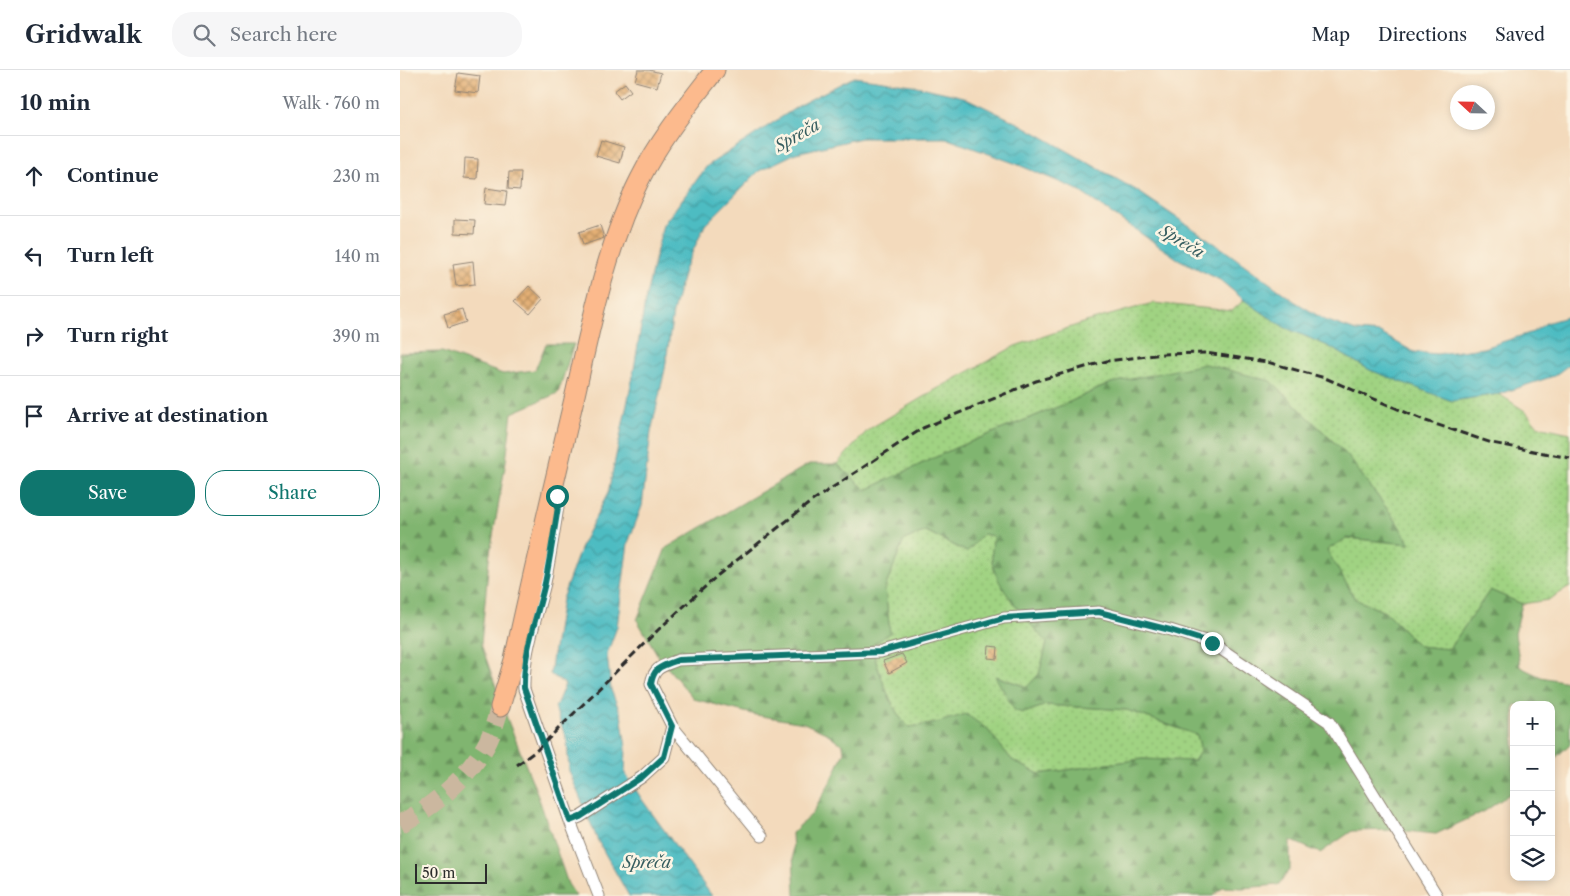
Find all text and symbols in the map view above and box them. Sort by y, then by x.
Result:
search box [172,12,522,57]
text: Gridwalk [25,20,142,49]
icon: search [190,21,218,49]
text: Search here [230,23,338,46]
text: Map [1311,24,1350,46]
text: Directions [1378,24,1467,46]
text: Saved [1495,24,1545,46]
north arrow [1450,85,1495,130]
text: 10 min [20,90,91,115]
text: Walk · 760 m [283,93,380,113]
water label: Spreča [770,114,823,156]
icon: ahead [20,162,48,190]
text: Continue [67,164,159,187]
text: 230 m [333,166,380,186]
water label: Spreča [1155,219,1208,262]
icon: left [20,242,48,270]
text: Turn left [67,244,154,267]
text: 140 m [335,246,380,266]
icon: right [20,322,48,350]
text: Turn right [67,324,168,347]
text: 390 m [333,326,380,346]
icon: arrive [20,402,48,430]
text: Arrive at destination [67,404,268,427]
button: Save [20,470,195,516]
button: Share [205,470,380,516]
route start [546,485,569,508]
route end [1201,632,1224,655]
map controls [1510,701,1555,881]
button: + [1510,701,1555,746]
button: − [1510,746,1555,791]
button: locate [1510,791,1555,836]
button: layers [1510,836,1555,881]
water label: Spreča [622,852,672,872]
scale bar [415,861,488,884]
text: 50 m [422,864,455,882]

